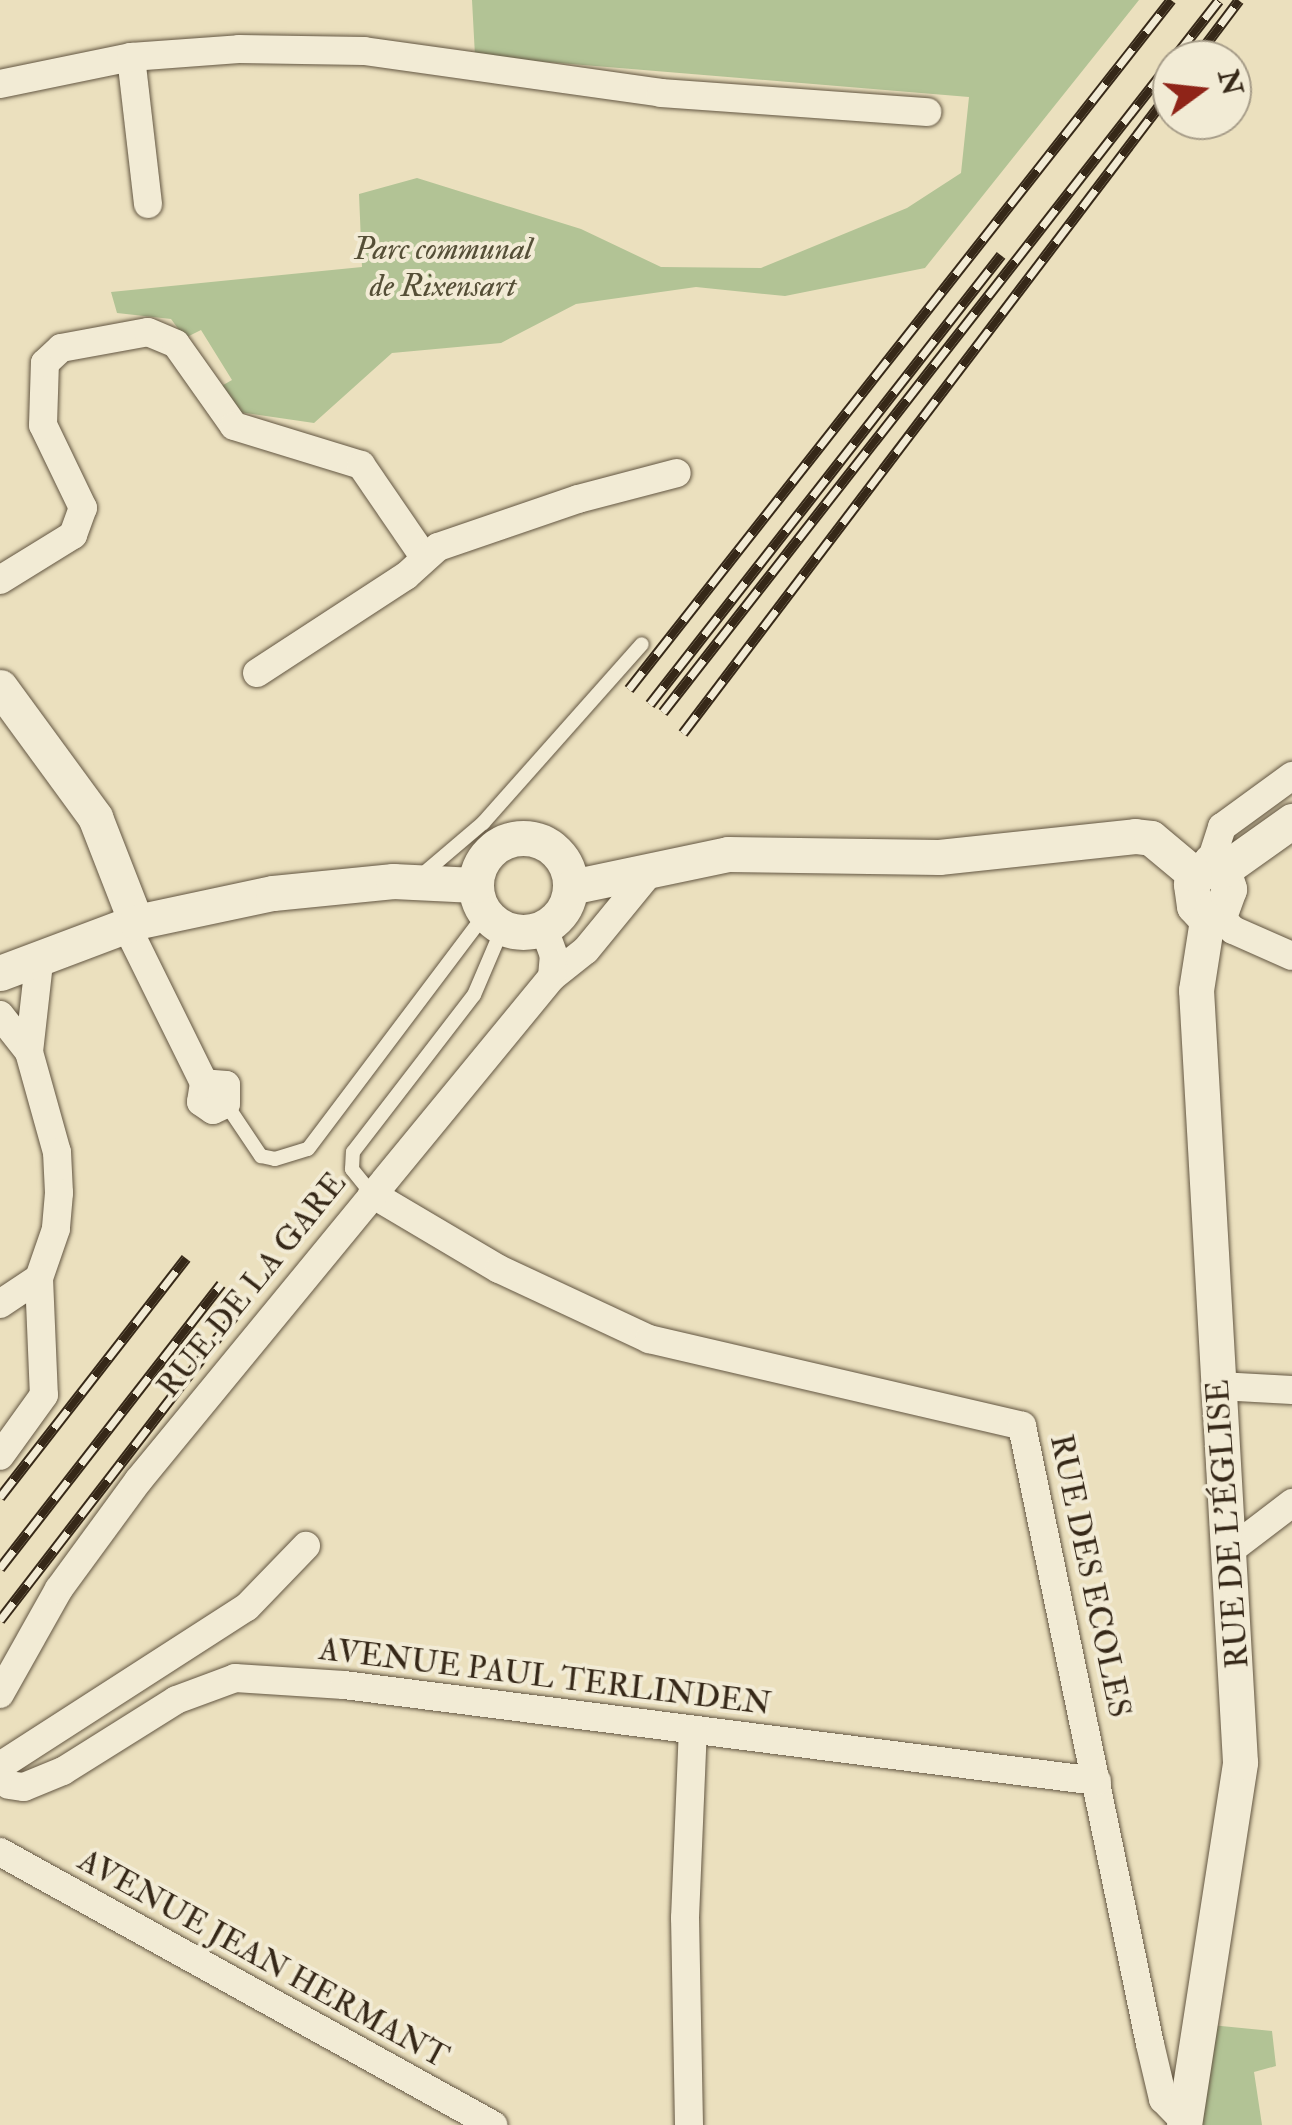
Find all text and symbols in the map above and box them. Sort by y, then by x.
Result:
north arrow [1152,40,1252,140]
text: N [1209,66,1250,99]
park label: Parc communal de Rixensart [354,231,532,306]
street label: RUE DE LA GARE [150,1165,354,1405]
street label: RUE DE L'ÉGLISE [1199,1378,1257,1670]
street label: RUE DES ECOLES [1041,1431,1139,1721]
street label: AVENUE PAUL TERLINDEN [317,1630,773,1724]
street label: AVENUE JEAN HERMANT [71,1841,455,2077]

